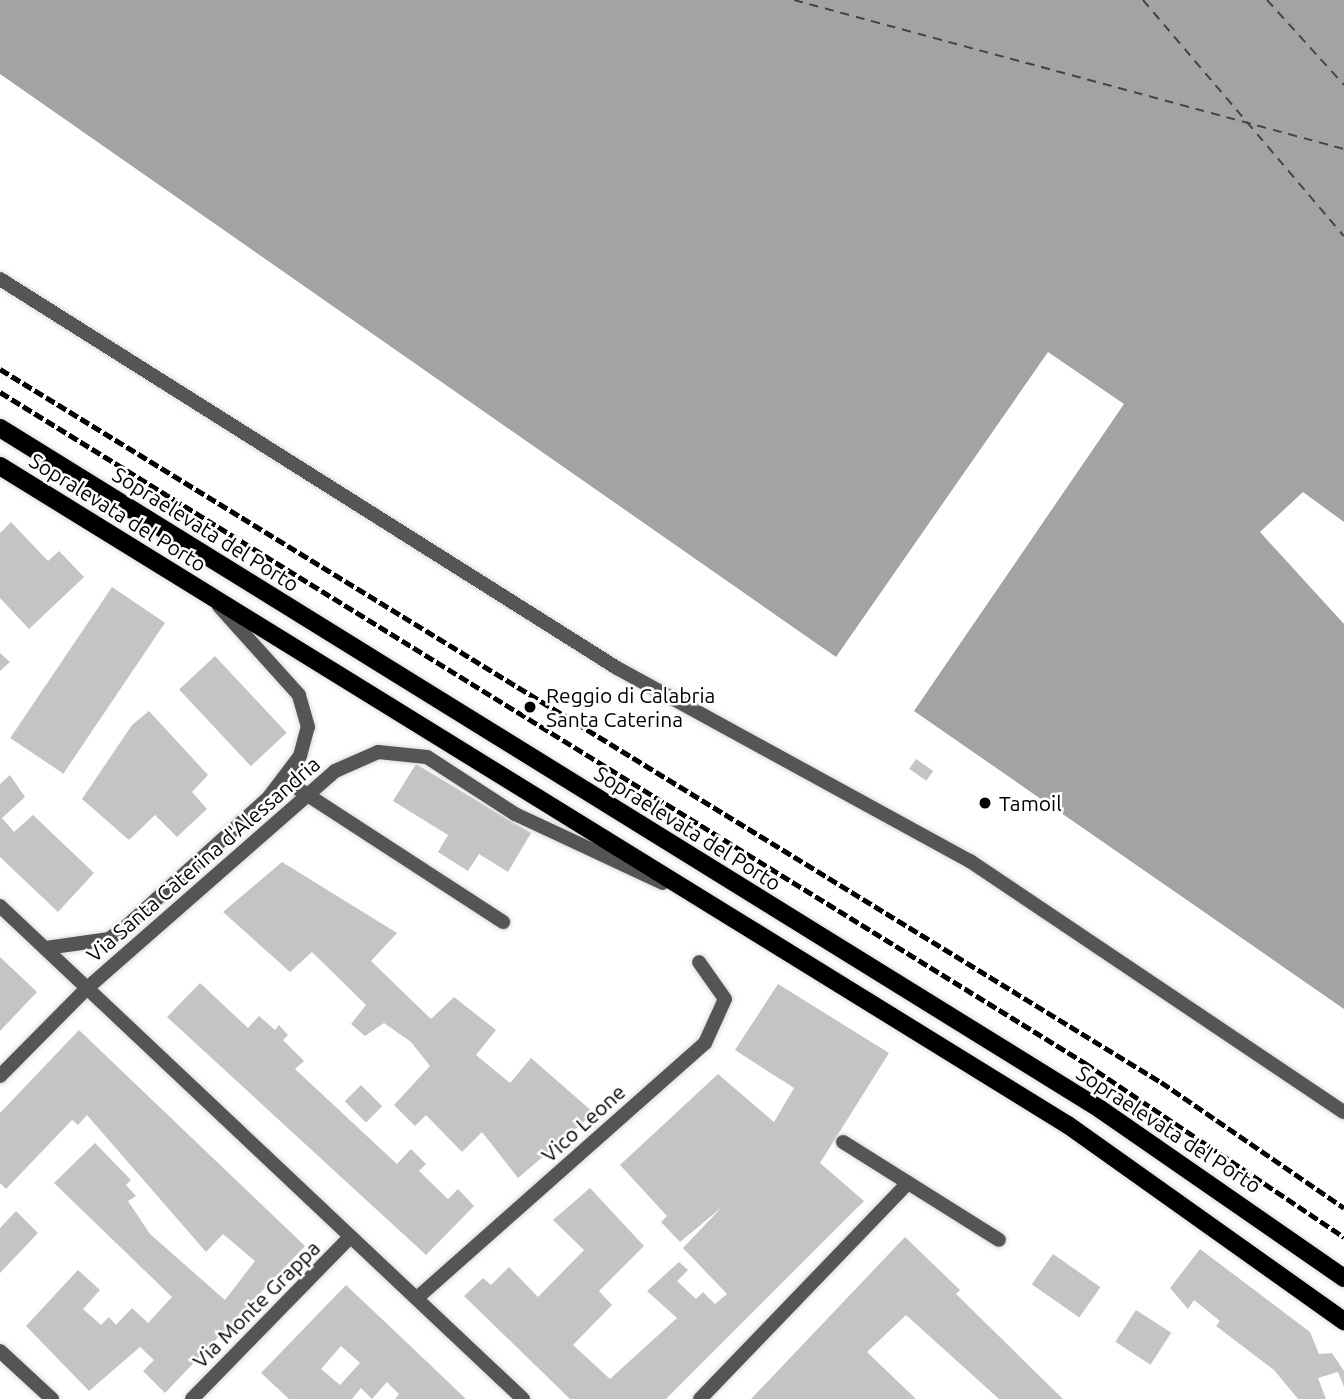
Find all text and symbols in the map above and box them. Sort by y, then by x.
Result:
street label: Sopralevata del Porto [25,447,211,577]
street label: Sopraelevata del Porto [108,461,304,597]
place label: Reggio di Calabria Santa Caterina [546,682,715,732]
marker: Reggio di Calabria Santa Caterina [520,697,540,717]
street label: Via Santa Caterina d'Alessandria [81,751,325,967]
street label: Sopraelevata del Porto [590,760,786,896]
place label: Tamoil [999,790,1062,816]
marker: Tamoil [977,795,993,811]
street label: Sopraelevata del Porto [1072,1060,1266,1198]
street label: Vico Leone [536,1079,630,1167]
street label: Via Monte Grappa [187,1235,325,1373]

